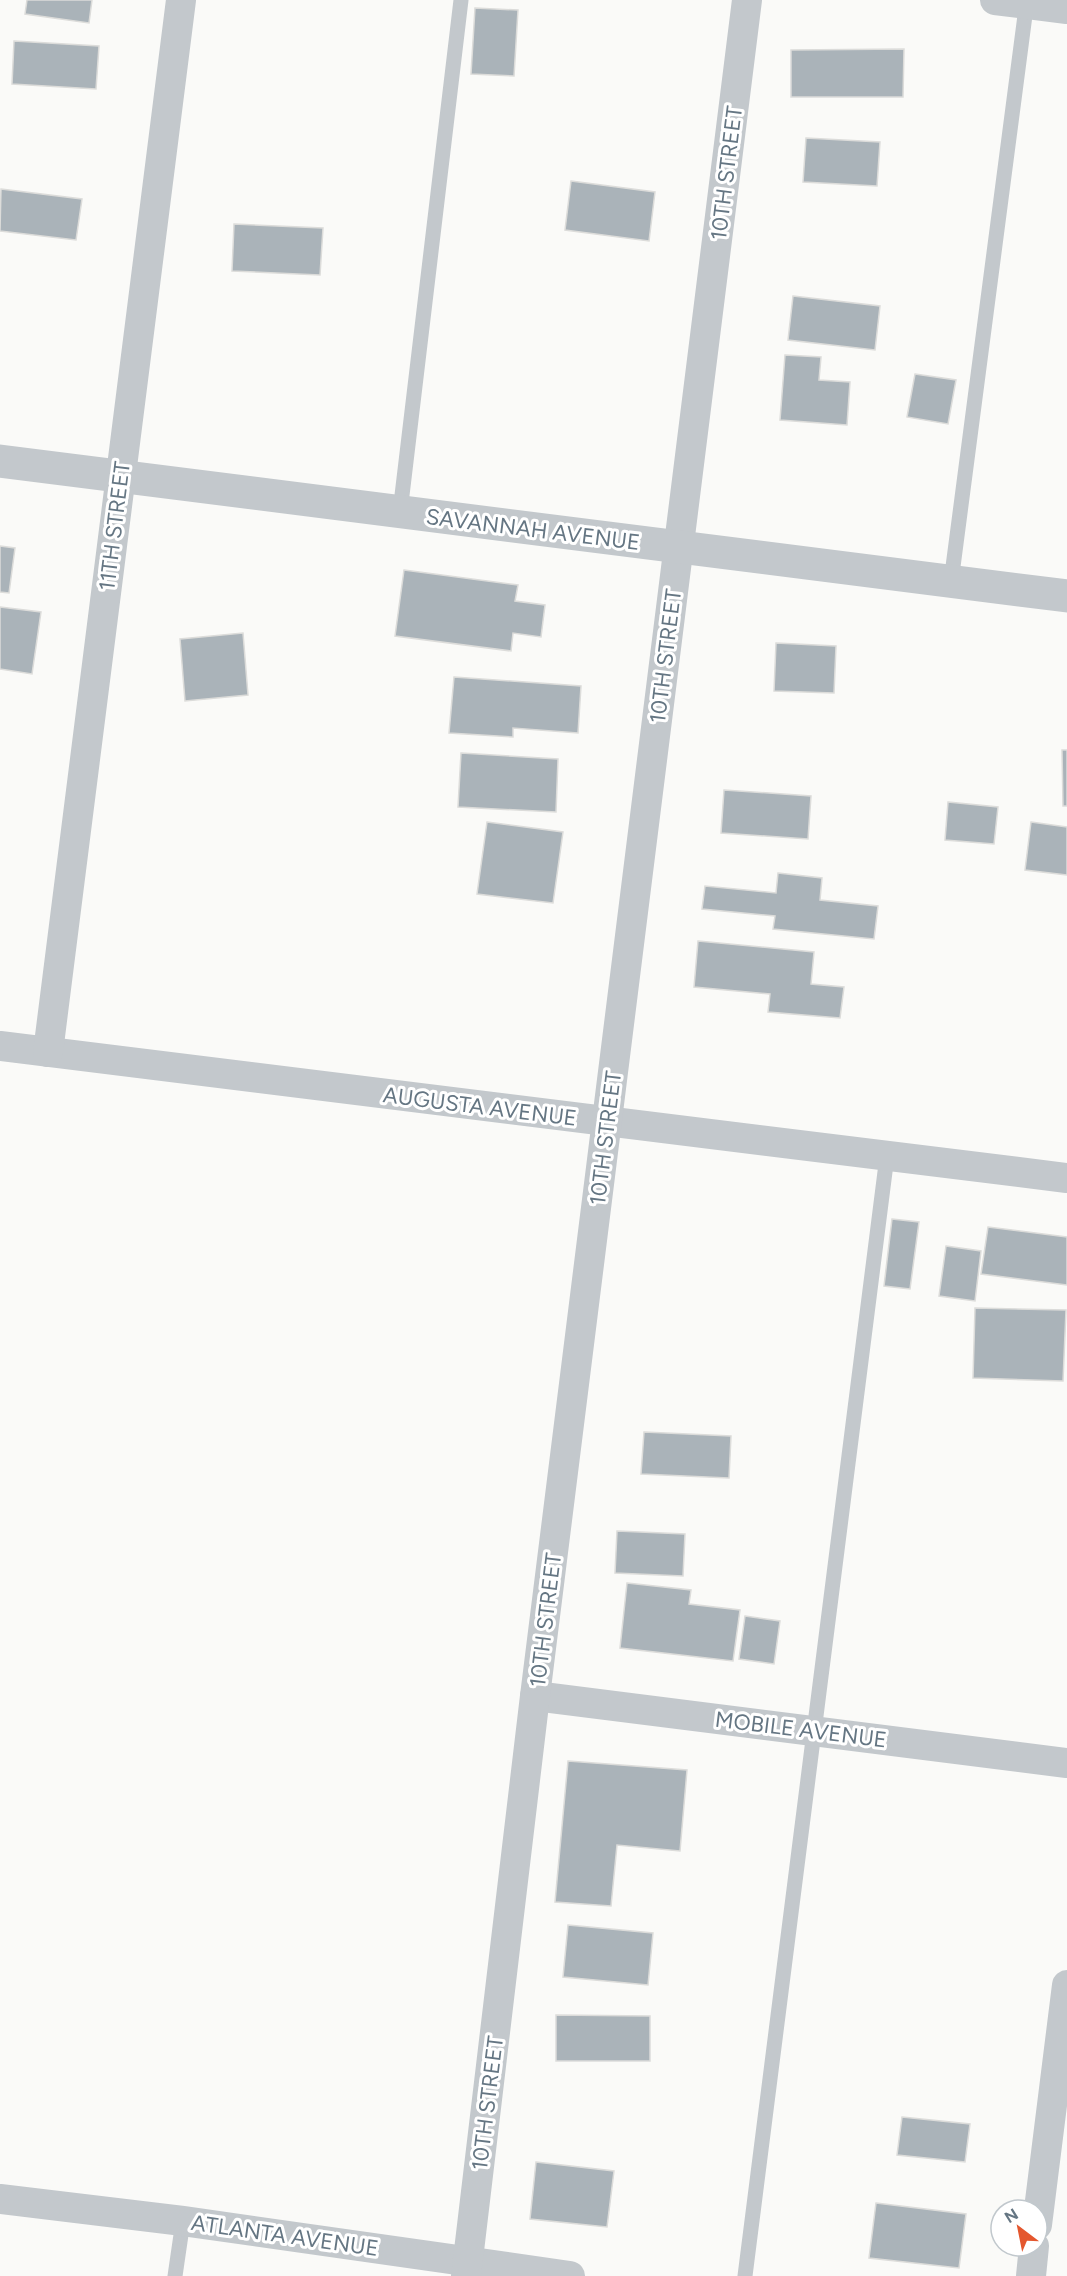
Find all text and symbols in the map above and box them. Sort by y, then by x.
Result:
street label: 10TH STREET [705,104,748,242]
street label: 11TH STREET [93,460,136,592]
street label: SAVANNAH AVENUE [424,503,641,556]
street label: 10TH STREET [644,587,687,725]
street label: 10TH STREET [584,1069,627,1207]
street label: AUGUSTA AVENUE [382,1081,578,1132]
street label: 10TH STREET [524,1551,567,1689]
street label: MOBILE AVENUE [714,1706,888,1753]
street label: 10TH STREET [466,2034,509,2172]
north arrow [989,2198,1049,2258]
text: N [1001,2204,1022,2227]
street label: ATLANTA AVENUE [190,2209,380,2262]

